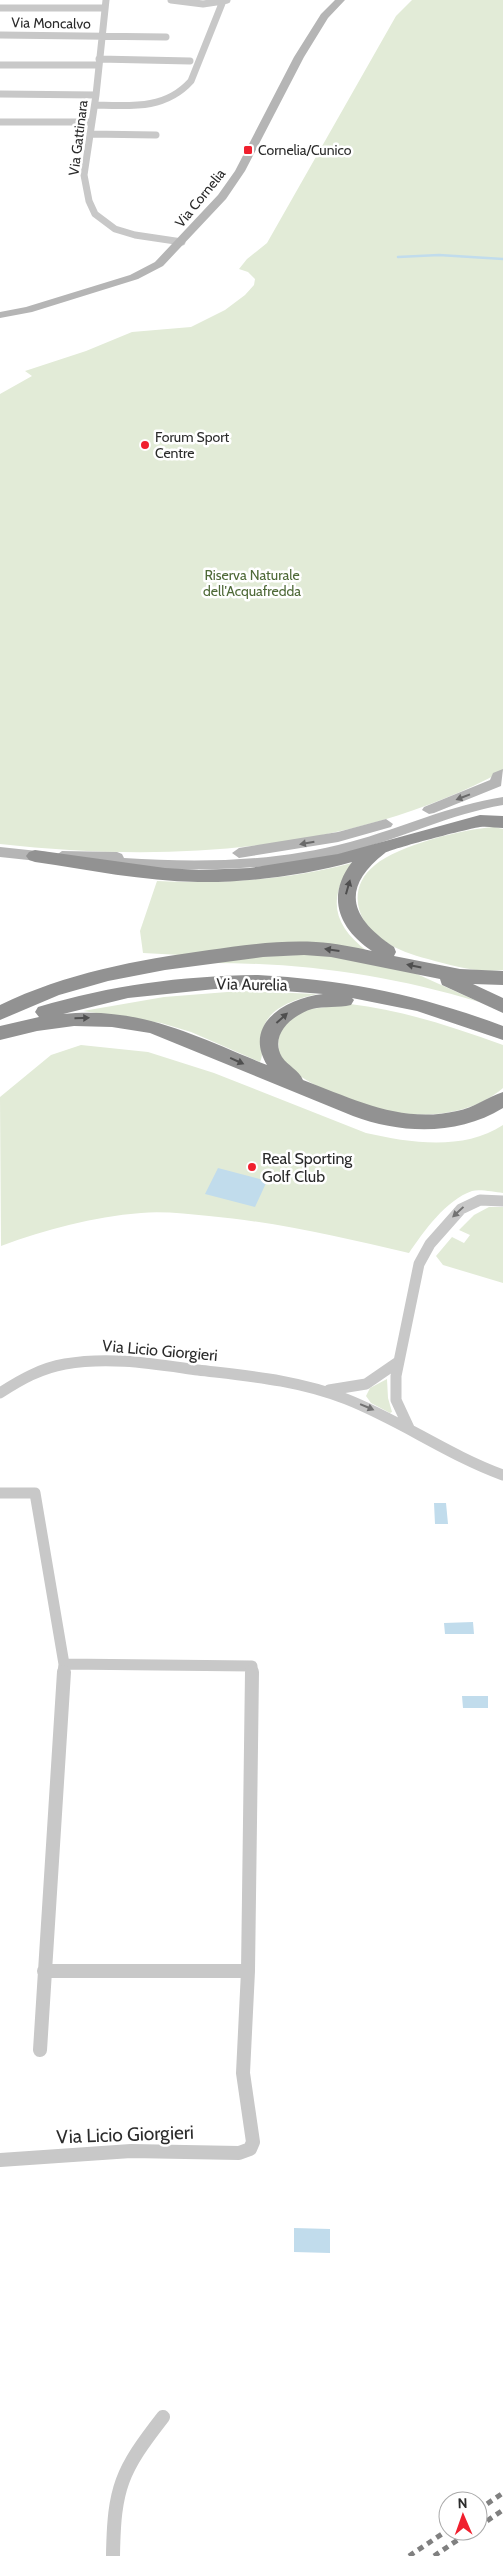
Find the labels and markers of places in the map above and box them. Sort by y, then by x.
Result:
place label: Cornelia/Cunico [258,141,352,159]
marker: Cornelia/Cunico [242,144,254,156]
place label: Forum Sport Centre [155,428,230,462]
marker: Forum Sport Centre [139,439,151,451]
place label: Real Sporting Golf Club [262,1149,353,1186]
marker: Real Sporting Golf Club [246,1161,258,1173]

